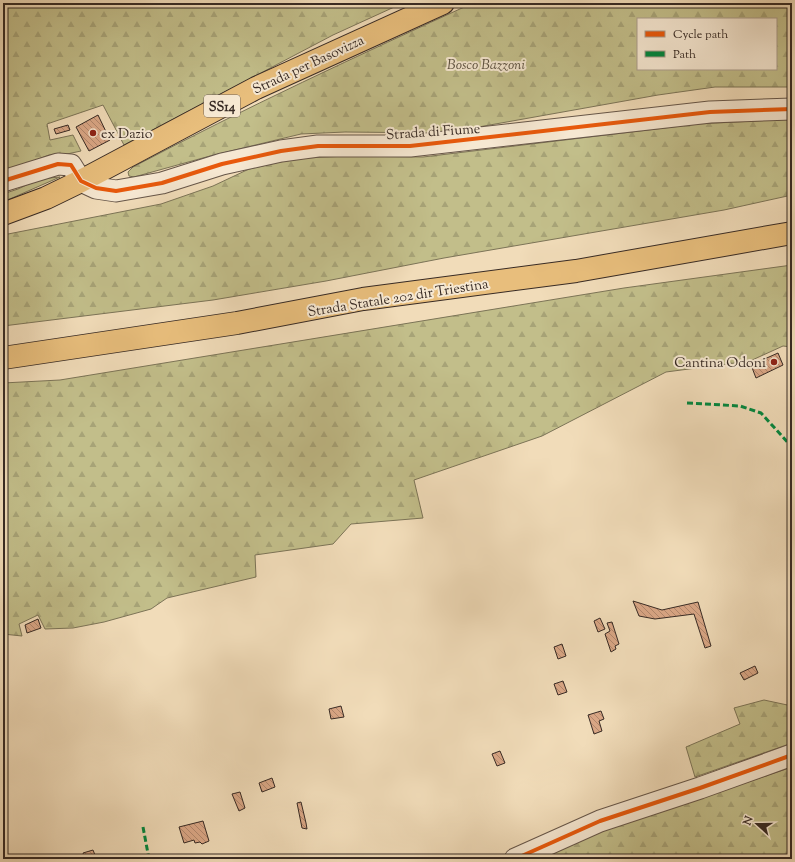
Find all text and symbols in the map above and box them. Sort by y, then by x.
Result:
legend [637,18,777,70]
text: Cycle path [673,26,728,44]
street label: Strada per Basovizza [250,31,368,100]
text: Path [673,46,696,64]
park label: Bosco Bazzoni [447,56,525,76]
road number: SS14 [204,95,240,117]
street label: Strada di Fiume [385,120,481,146]
place label: ex Dazio [101,125,153,145]
marker: ex Dazio [88,128,98,138]
street label: Strada Statale 202 dir Triestina [307,275,491,323]
place label: Cantina Odoni [674,354,766,374]
marker: Cantina Odoni [769,357,779,367]
north arrow [737,804,777,844]
text: N [739,814,758,829]

